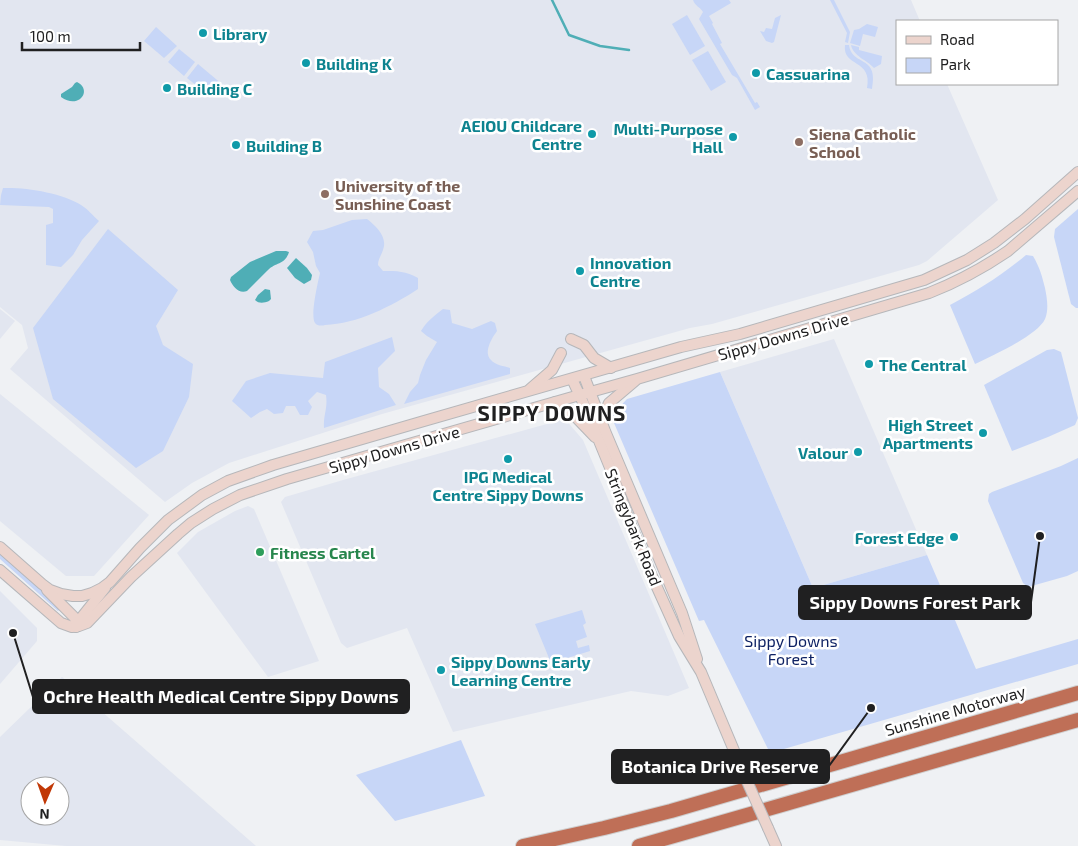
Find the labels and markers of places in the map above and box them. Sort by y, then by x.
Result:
place label: Library [213,24,267,44]
marker: Library [197,27,209,39]
place label: Building K [316,54,393,73]
marker: Building K [300,57,312,69]
place label: Cassuarina [766,64,850,83]
marker: Cassuarina [750,67,762,79]
place label: Building C [177,79,252,98]
marker: Building C [161,82,173,94]
place label: AEIOU Childcare Centre [461,116,582,153]
place label: Multi-Purpose Hall [613,119,724,156]
place label: Siena Catholic School [809,124,916,161]
marker: AEIOU Childcare Centre [586,128,598,140]
marker: Multi-Purpose Hall [727,131,739,143]
place label: Building B [246,136,322,155]
marker: Siena Catholic School [793,136,805,148]
marker: Building B [230,139,242,151]
place label: University of the Sunshine Coast [335,176,460,213]
marker: University of the Sunshine Coast [319,188,331,200]
place label: Innovation Centre [590,253,671,290]
marker: Innovation Centre [574,265,586,277]
place label: The Central [879,355,967,374]
marker: The Central [863,358,875,370]
place label: High Street Apartments [883,415,973,452]
marker: High Street Apartments [977,427,989,439]
place label: Valour [798,443,848,462]
marker: Valour [852,446,864,458]
marker: IPG Medical Centre Sippy Downs [502,453,514,465]
place label: IPG Medical Centre Sippy Downs [433,467,583,505]
place label: Forest Edge [855,528,944,547]
marker: Forest Edge [948,531,960,543]
place label: Fitness Cartel [270,543,376,562]
marker: Fitness Cartel [254,546,266,558]
callout: Sippy Downs Forest Park [799,586,1031,619]
place label: Sippy Downs Early Learning Centre [451,652,591,689]
marker: Sippy Downs Early Learning Centre [435,664,447,676]
callout: Ochre Health Medical Centre Sippy Downs [33,680,409,713]
callout: Botanica Drive Reserve [612,750,829,783]

